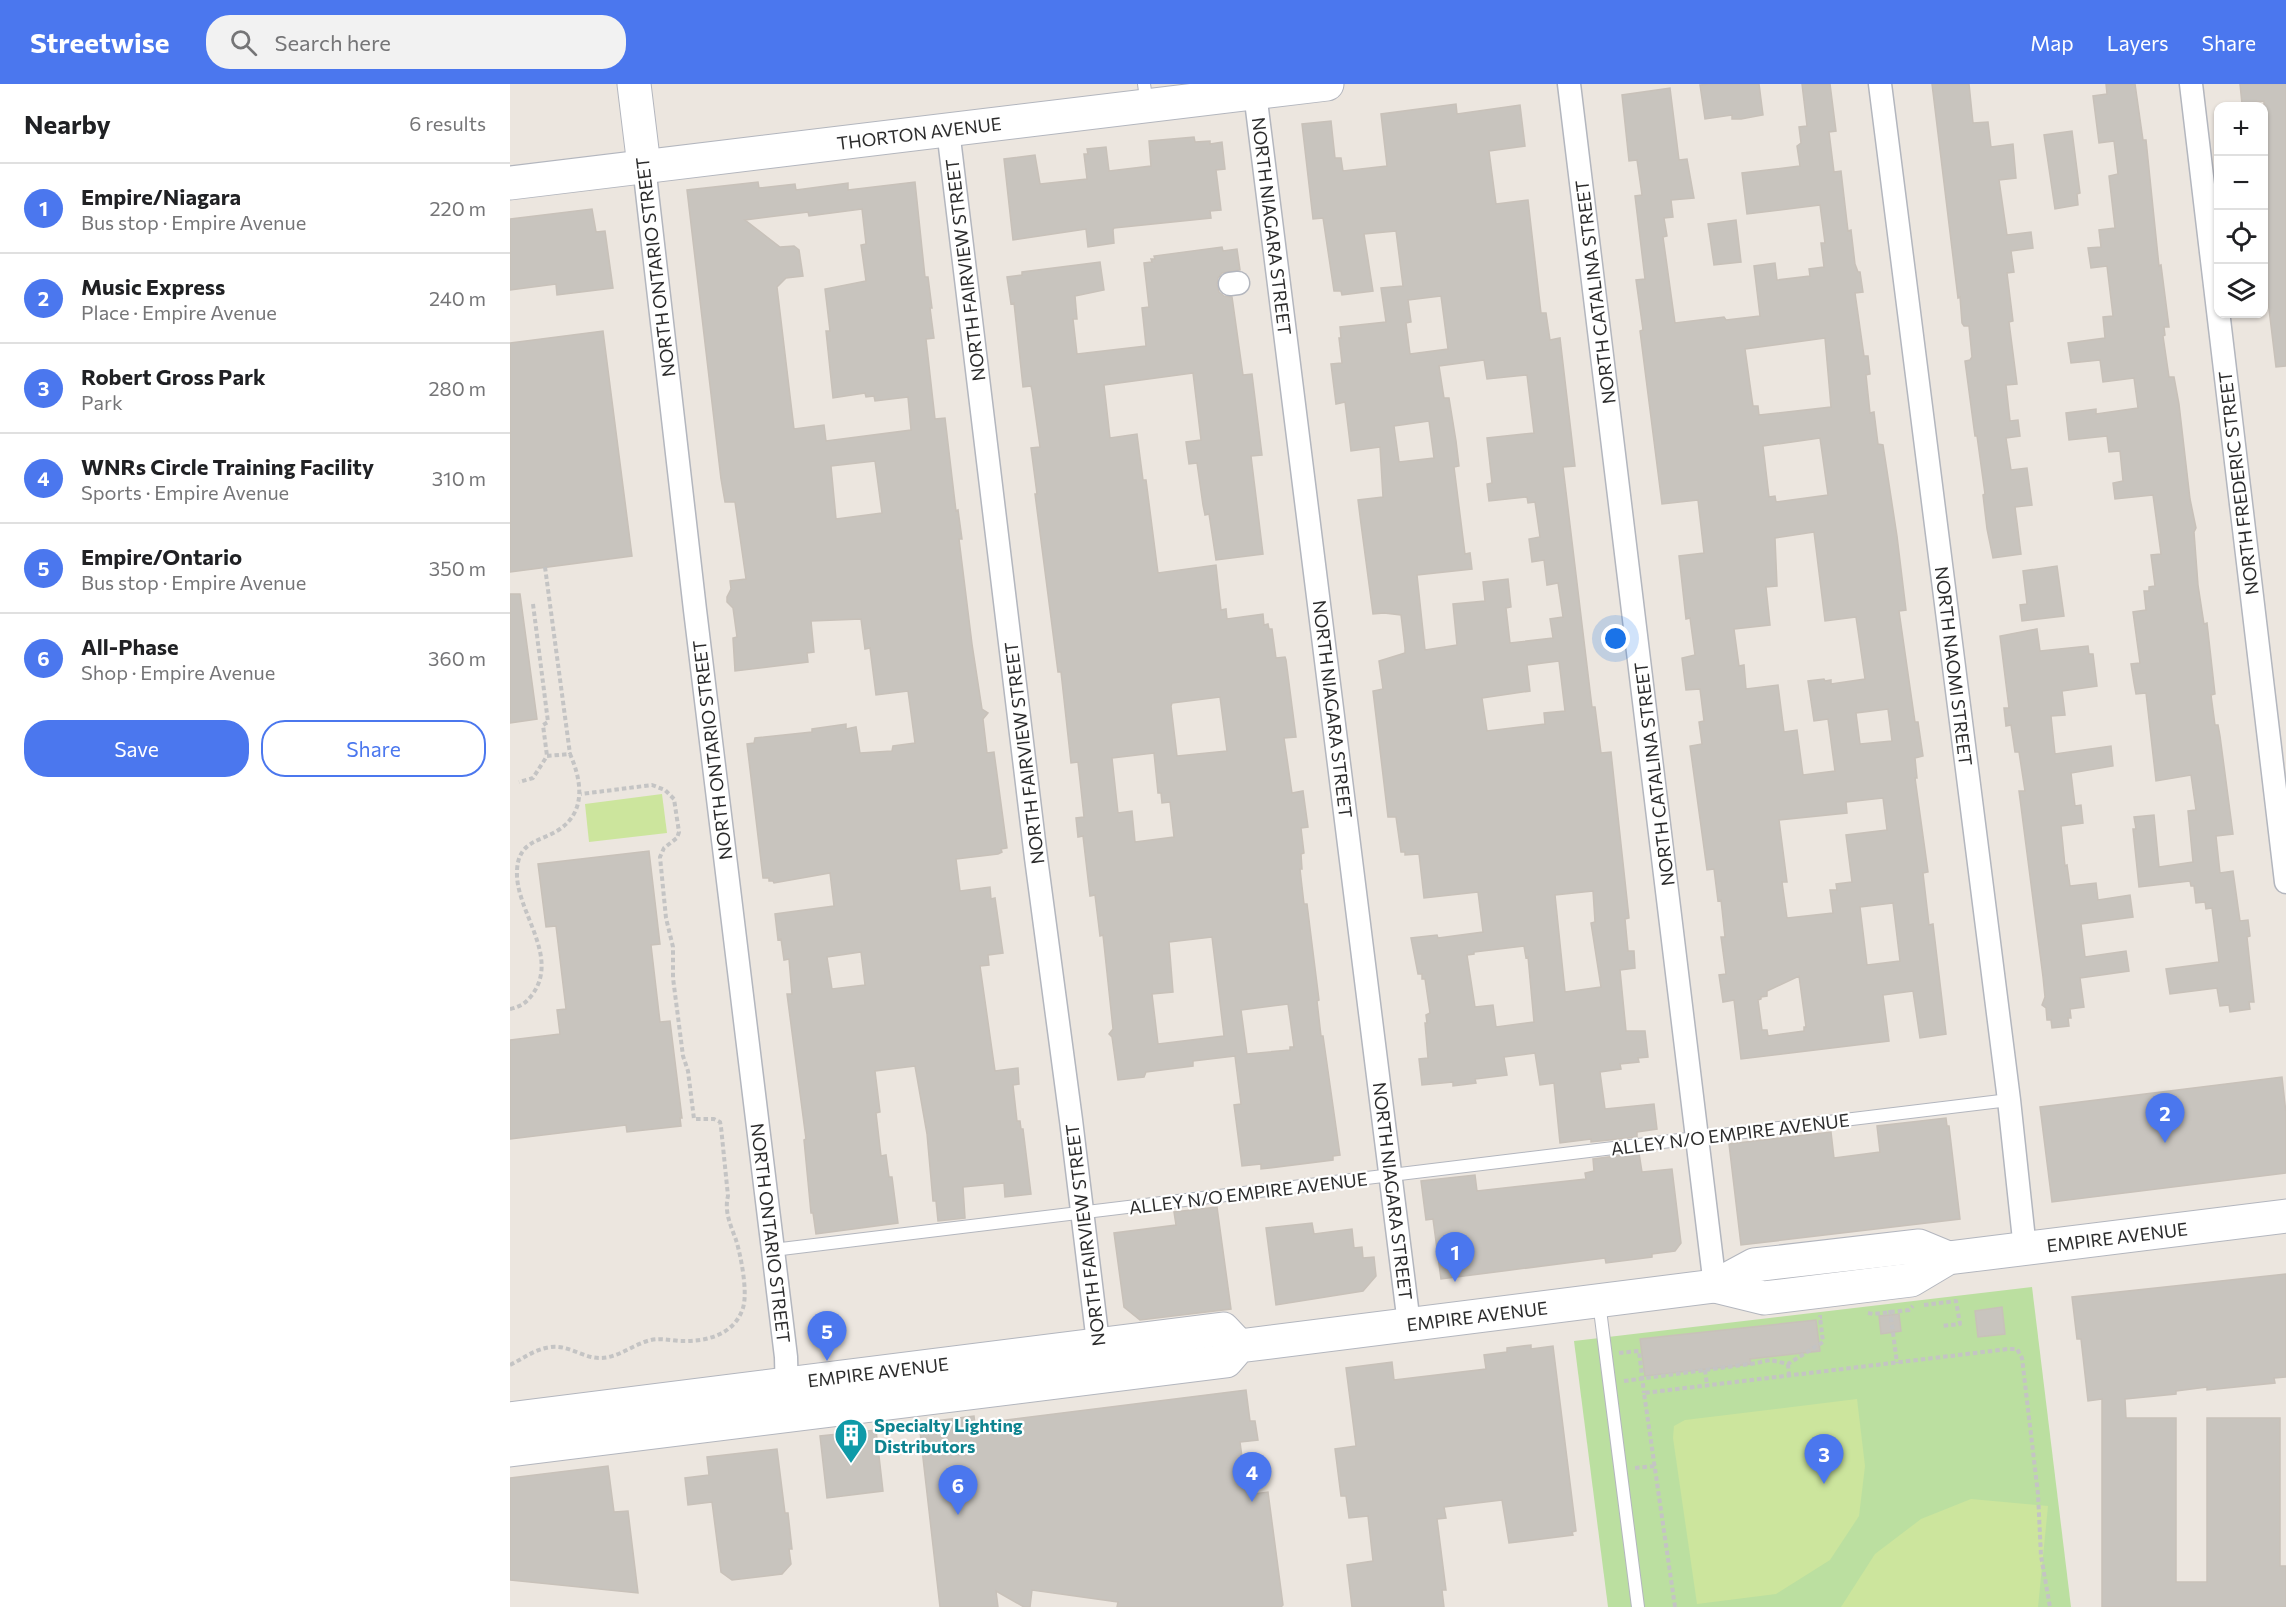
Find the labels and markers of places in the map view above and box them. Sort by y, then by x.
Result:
pin: 2 [2146,1094,2184,1143]
pin: 1 [1436,1232,1474,1282]
pin: 5 [808,1312,846,1361]
place label: Specialty Lighting Distributors [874,1414,1023,1457]
building icon: Specialty Lighting Distributors [833,1417,869,1464]
pin: 3 [1804,1434,1844,1484]
pin: 4 [1232,1452,1272,1502]
pin: 6 [938,1466,978,1515]

